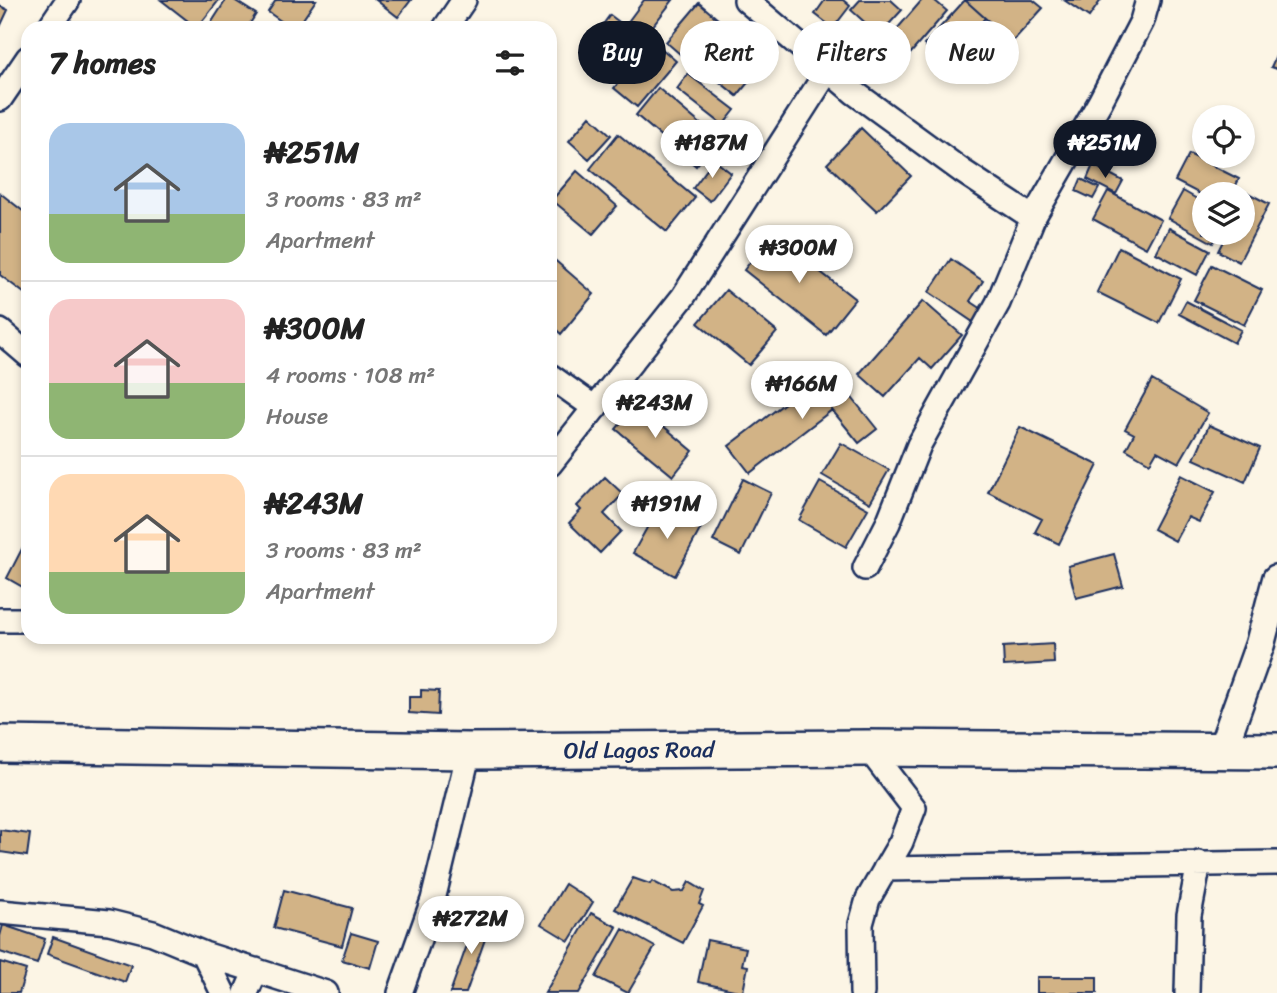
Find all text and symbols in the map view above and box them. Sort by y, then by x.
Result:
chip: Buy [578,21,666,84]
chip: Rent [680,21,779,84]
chip: Filters [793,21,911,84]
chip: New [925,21,1019,84]
text: 7 homes [49,36,156,90]
icon: filters [491,44,529,82]
map controls [1192,105,1255,245]
button: locate [1192,105,1255,168]
pin: ₦187M [663,120,761,180]
pin: ₦251M [1056,120,1154,180]
text: ₦187M [677,122,747,163]
text: ₦251M [1069,122,1141,163]
text: ₦251M [266,125,359,179]
icon: home [105,151,189,235]
text: 3 rooms · 83 m² [266,179,422,220]
button: layers [1192,182,1255,245]
text: Apartment [266,220,375,261]
pin: ₦300M [750,226,848,285]
text: ₦300M [761,227,837,268]
text: ₦300M [266,301,365,355]
icon: home [105,327,189,411]
text: 4 rooms · 108 m² [266,355,435,396]
pin: ₦166M [753,362,851,421]
text: ₦166M [767,363,837,404]
pin: ₦243M [606,380,704,440]
text: ₦243M [618,382,692,423]
text: House [266,396,328,437]
text: ₦243M [266,476,363,530]
pin: ₦191M [618,482,716,541]
text: ₦191M [633,483,701,524]
icon: home [105,502,189,586]
text: 3 rooms · 83 m² [266,530,422,571]
text: Apartment [266,571,375,612]
street label: Old Lagos Road [563,729,716,771]
pin: ₦272M [422,897,520,956]
text: ₦272M [434,898,508,939]

